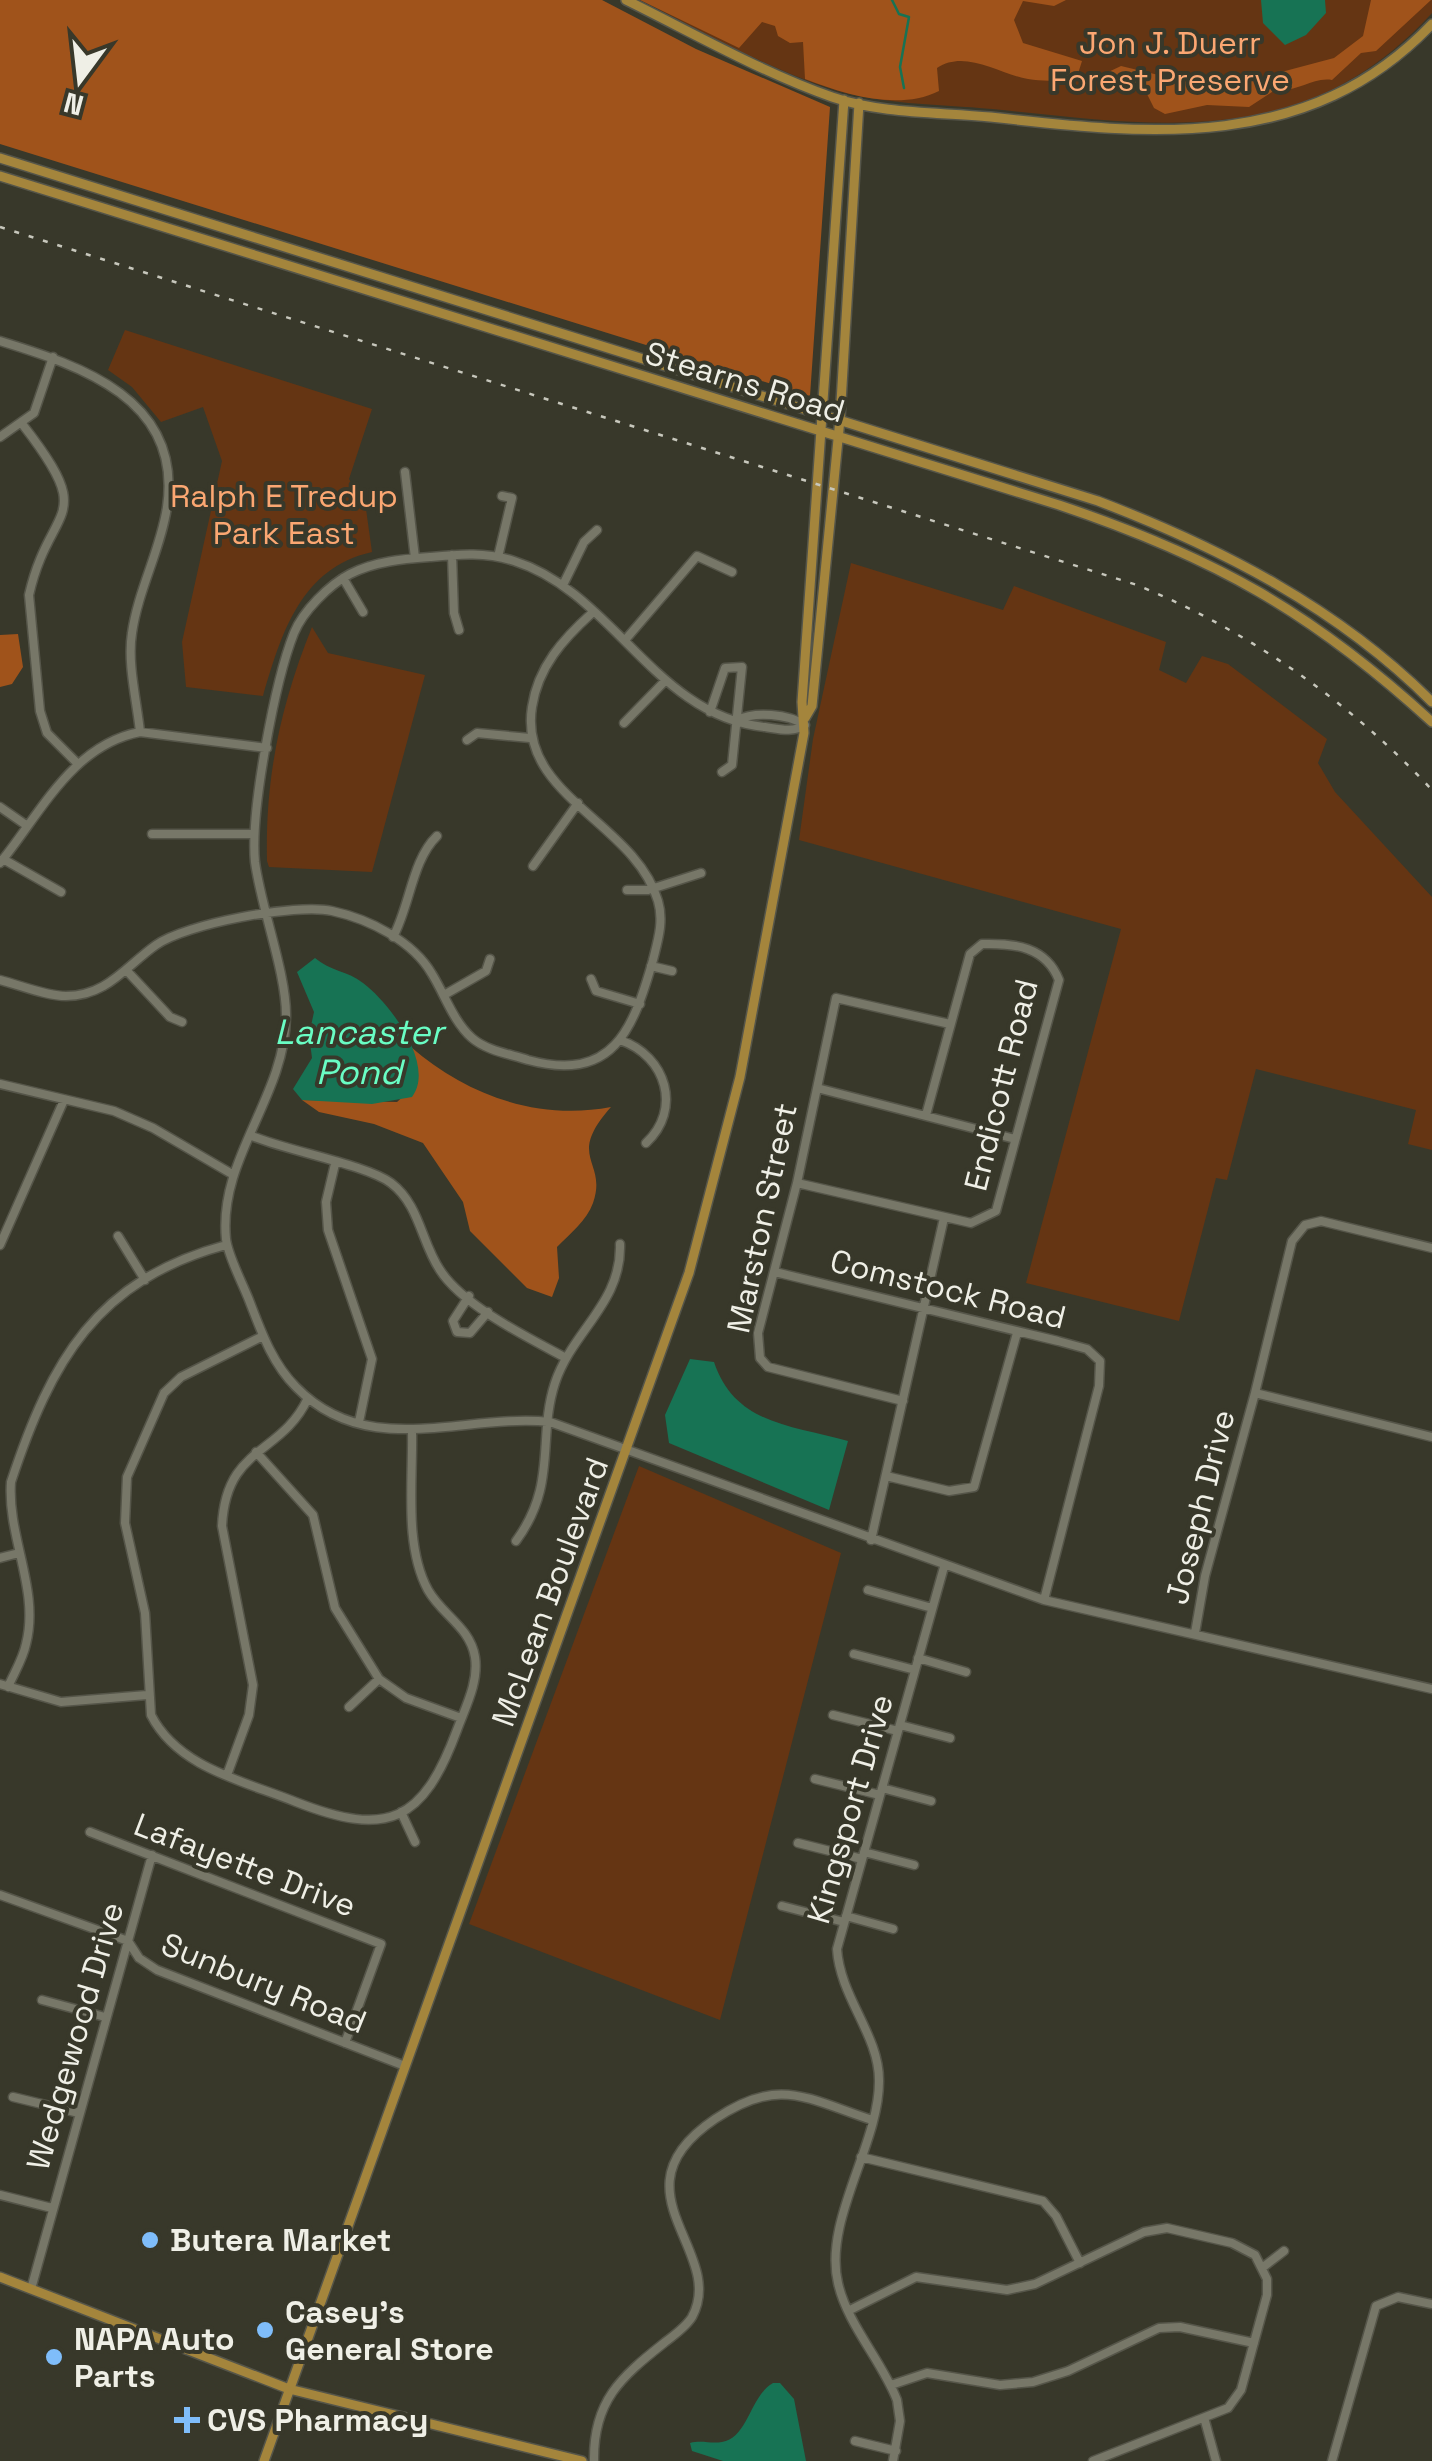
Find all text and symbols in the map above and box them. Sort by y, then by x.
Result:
park label: Jon J. Duerr Forest Preserve [1050,23,1290,100]
north arrow [30,30,130,130]
text: N [60,84,87,124]
street label: Stearns Road [640,333,850,431]
park label: Ralph E Tredup Park East [170,476,398,553]
street label: Endicott Road [955,975,1047,1195]
water label: Lancaster Pond [274,1010,447,1094]
street label: Marston Street [718,1099,806,1337]
street label: Comstock Road [826,1240,1070,1338]
street label: Joseph Drive [1157,1406,1243,1608]
street label: McLean Boulevard [483,1452,617,1732]
street label: Kingsport Drive [798,1690,902,1928]
street label: Lafayette Drive [129,1804,361,1926]
street label: Wedgewood Drive [18,1898,132,2174]
street label: Sunbury Road [156,1924,372,2042]
place label: Butera Market [170,2220,391,2260]
marker: Butera Market [139,2229,161,2251]
place label: Casey's General Store [285,2292,494,2369]
place label: NAPA Auto Parts [74,2319,235,2396]
marker: Casey's General Store [254,2319,276,2341]
marker: NAPA Auto Parts [43,2346,65,2368]
place label: CVS Pharmacy [207,2400,429,2440]
marker: CVS Pharmacy [176,2409,198,2431]

